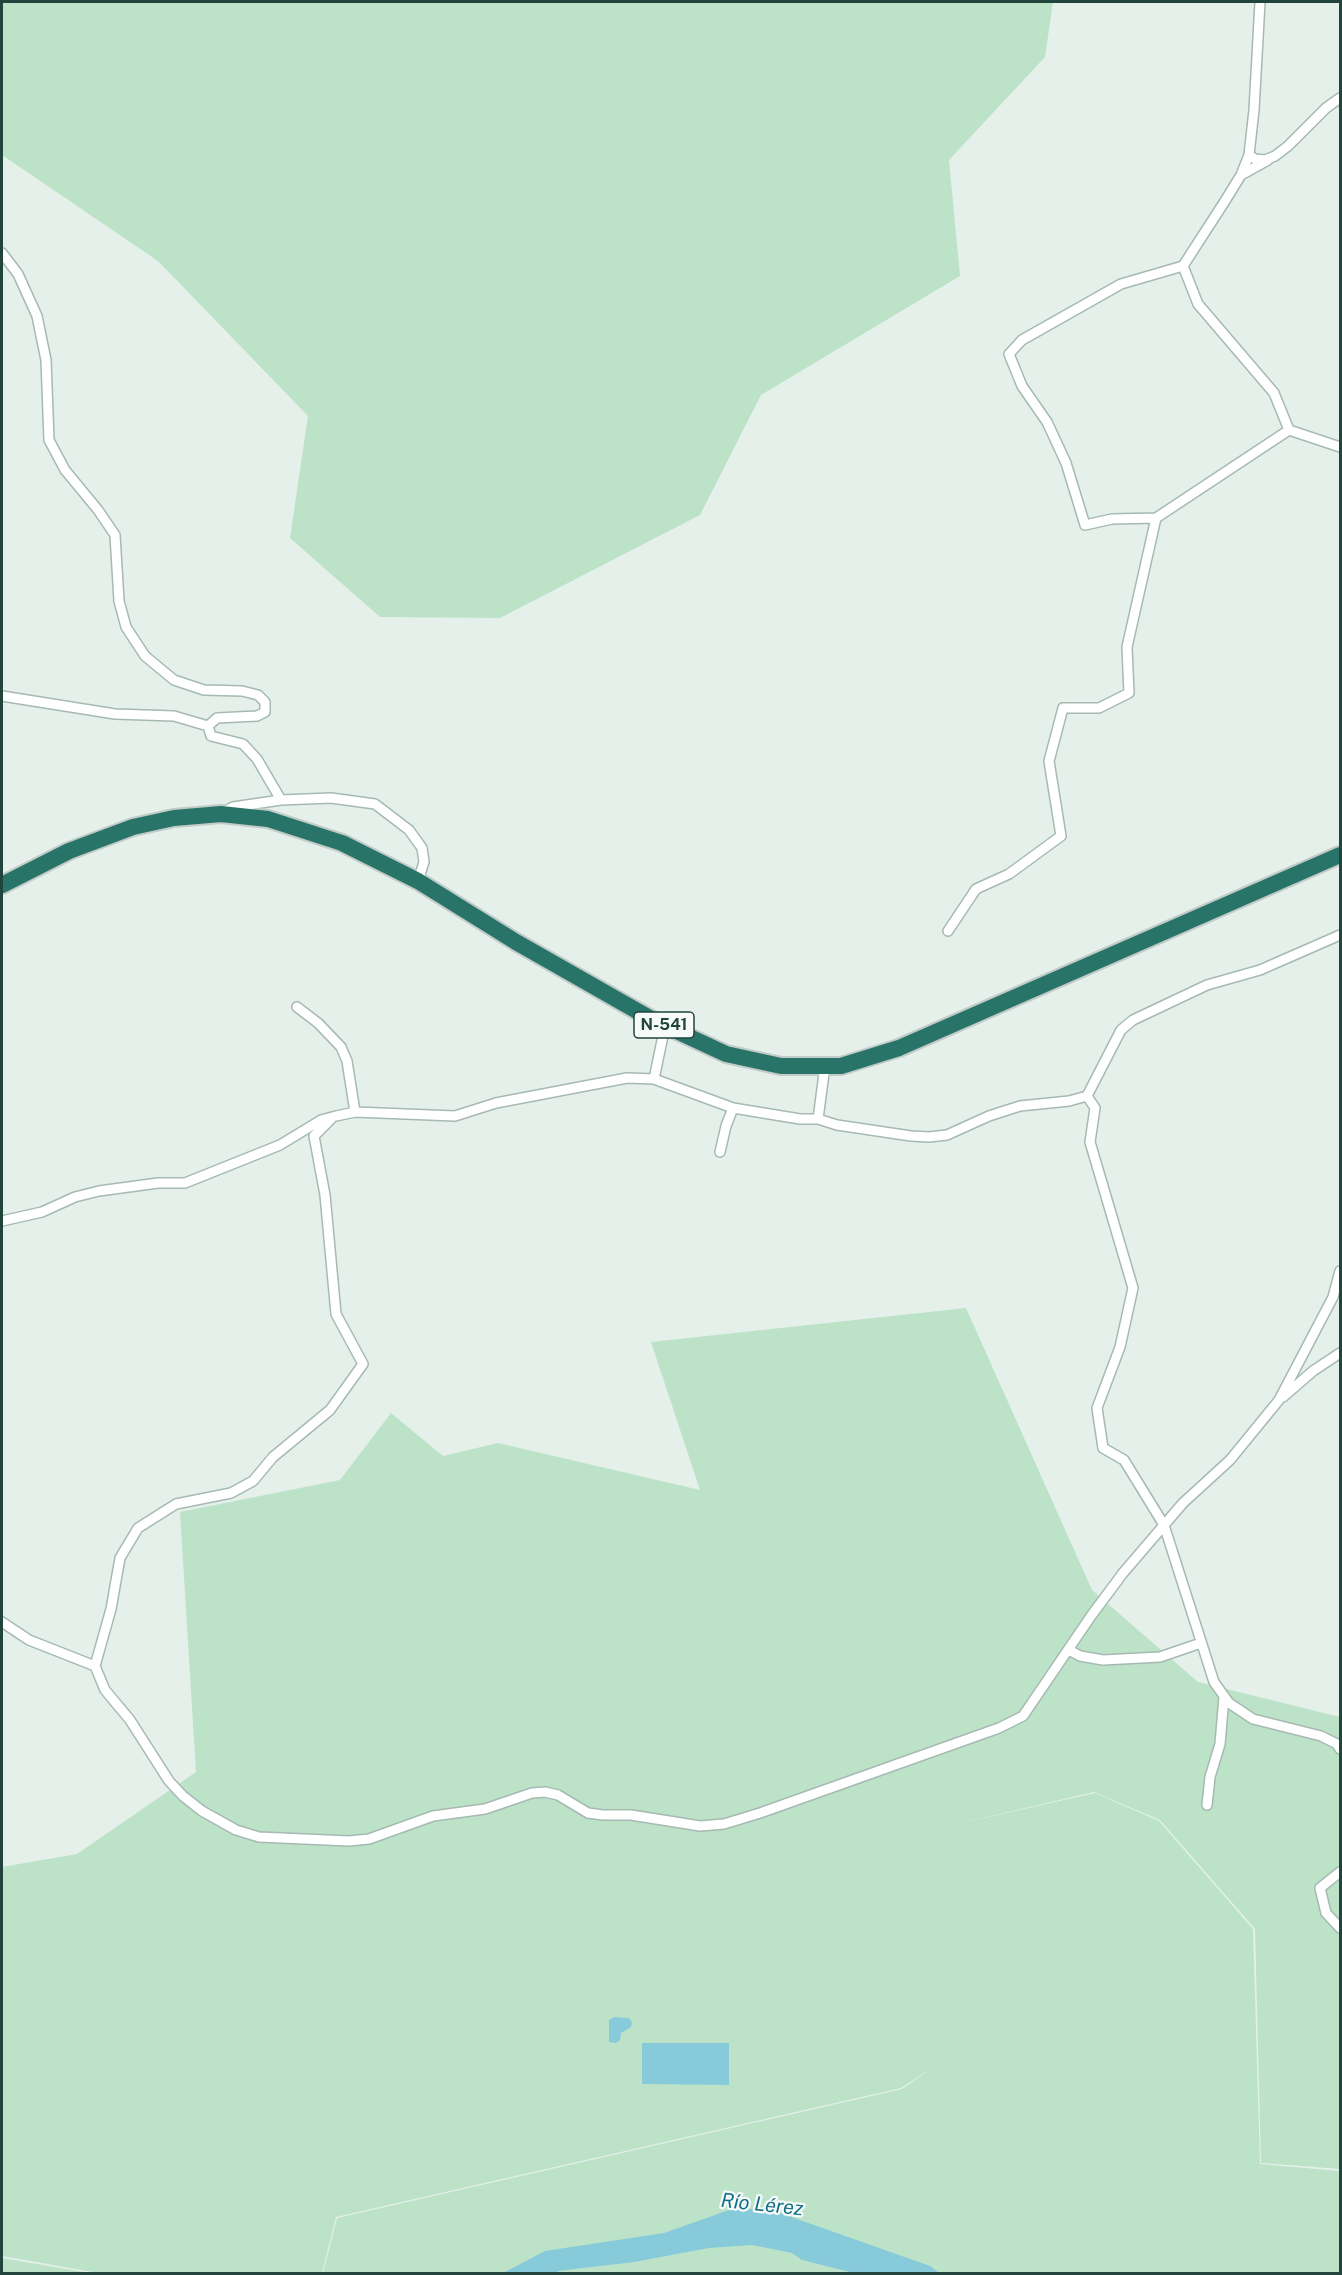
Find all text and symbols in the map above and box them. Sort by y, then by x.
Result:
road number: N-541 [634,1012,694,1038]
water label: Río Lérez [720,2189,804,2221]

